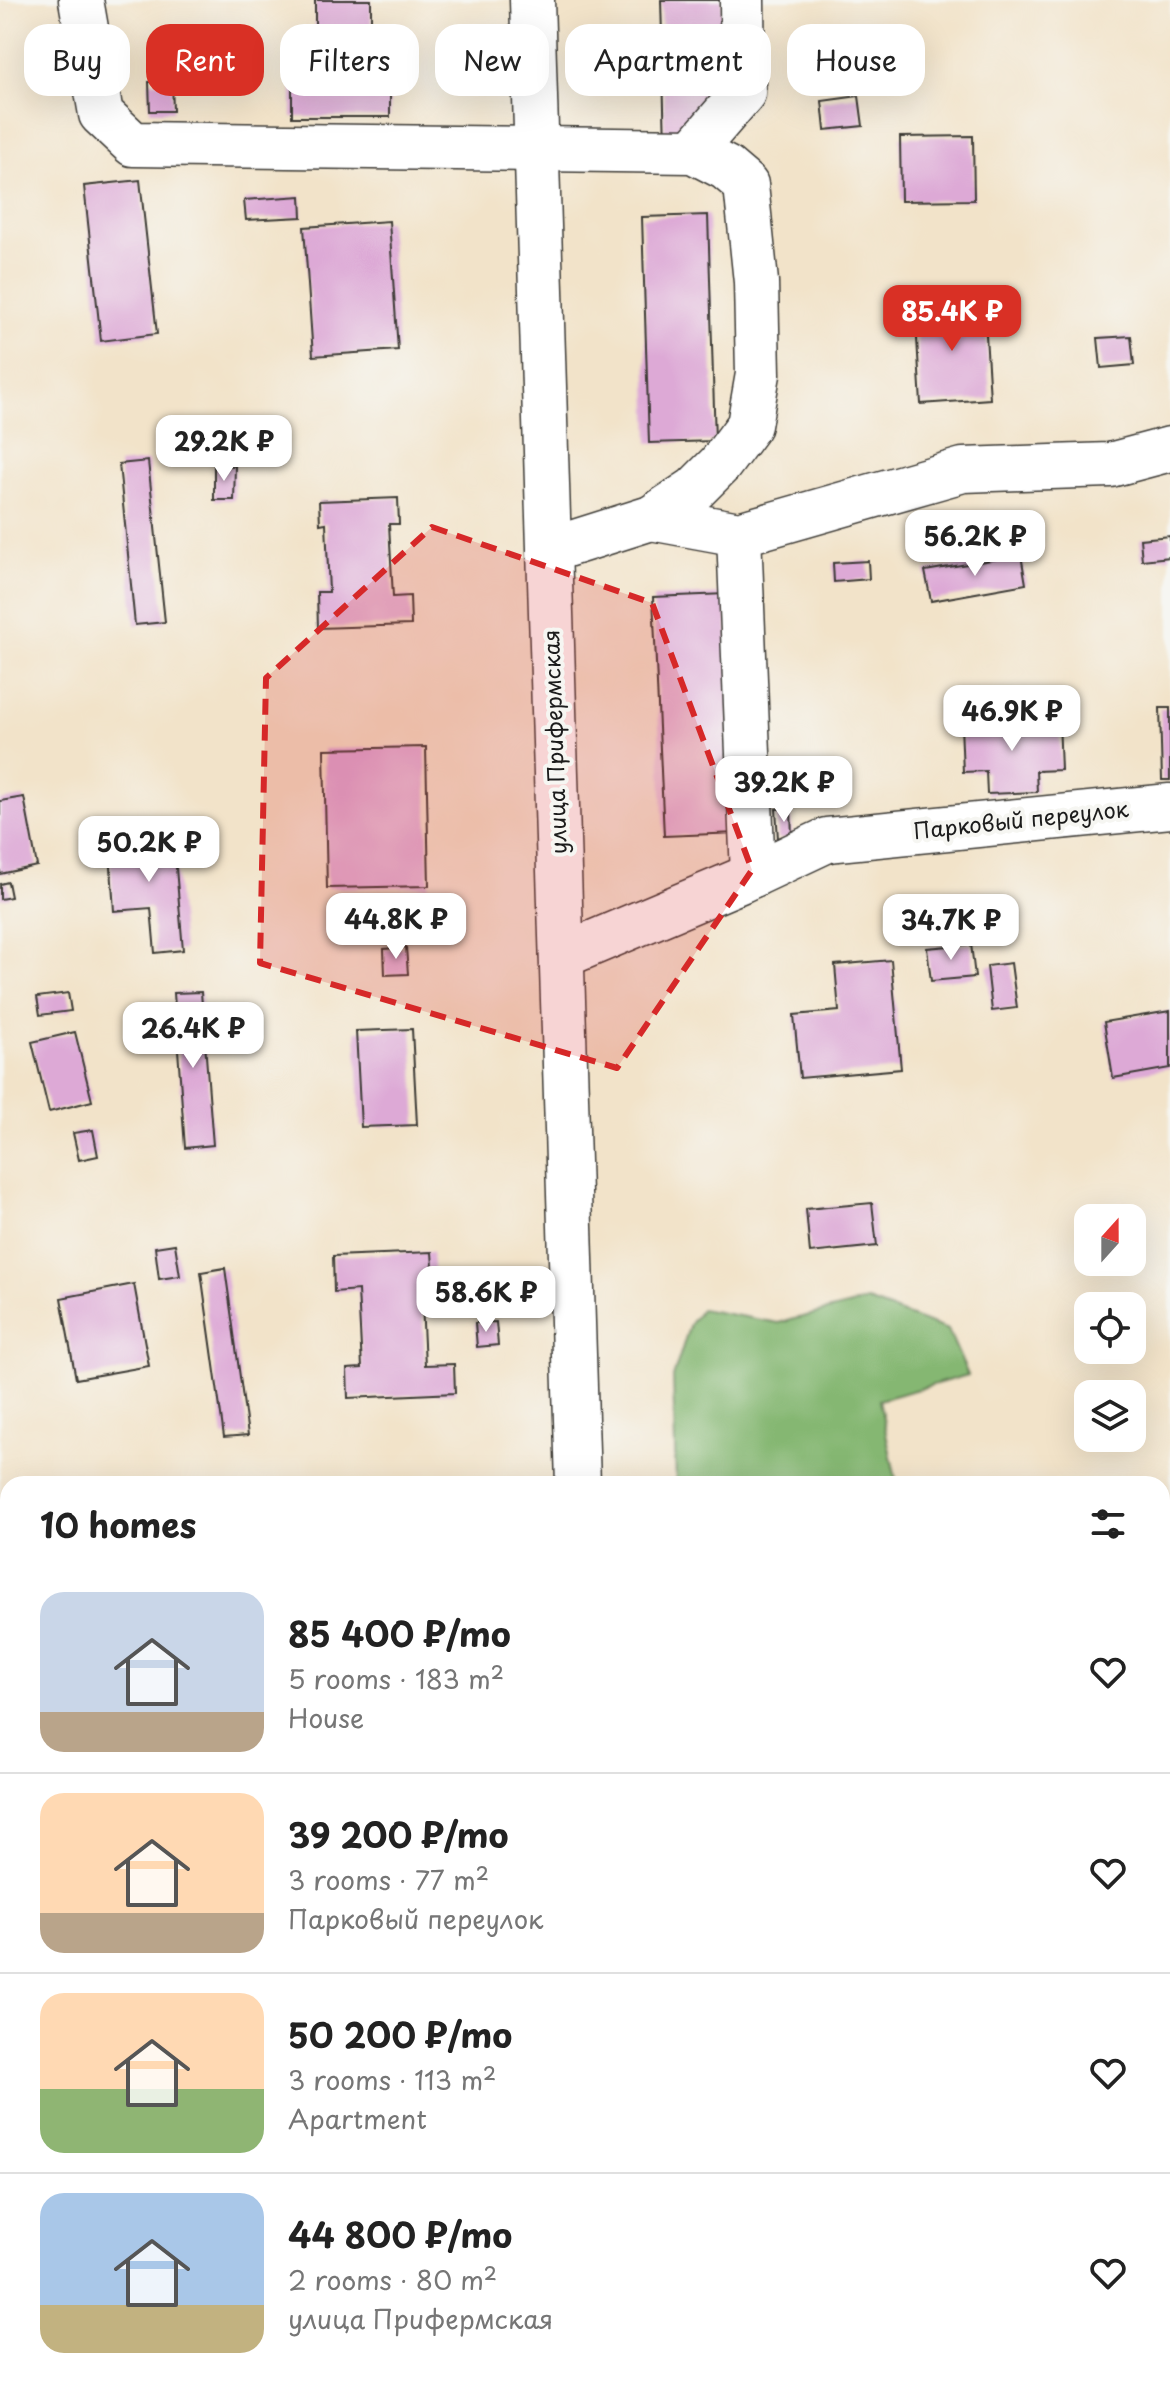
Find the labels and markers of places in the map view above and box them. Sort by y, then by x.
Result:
pin: 85.4K ₽ [878,285,1026,353]
pin: 29.2K ₽ [150,415,298,483]
pin: 56.2K ₽ [901,510,1049,578]
pin: 46.9K ₽ [938,685,1086,753]
pin: 39.2K ₽ [710,756,858,824]
pin: 50.2K ₽ [75,816,223,884]
pin: 44.8K ₽ [322,893,470,961]
pin: 34.7K ₽ [877,894,1025,962]
pin: 26.4K ₽ [119,1002,267,1070]
pin: 58.6K ₽ [412,1266,560,1334]

